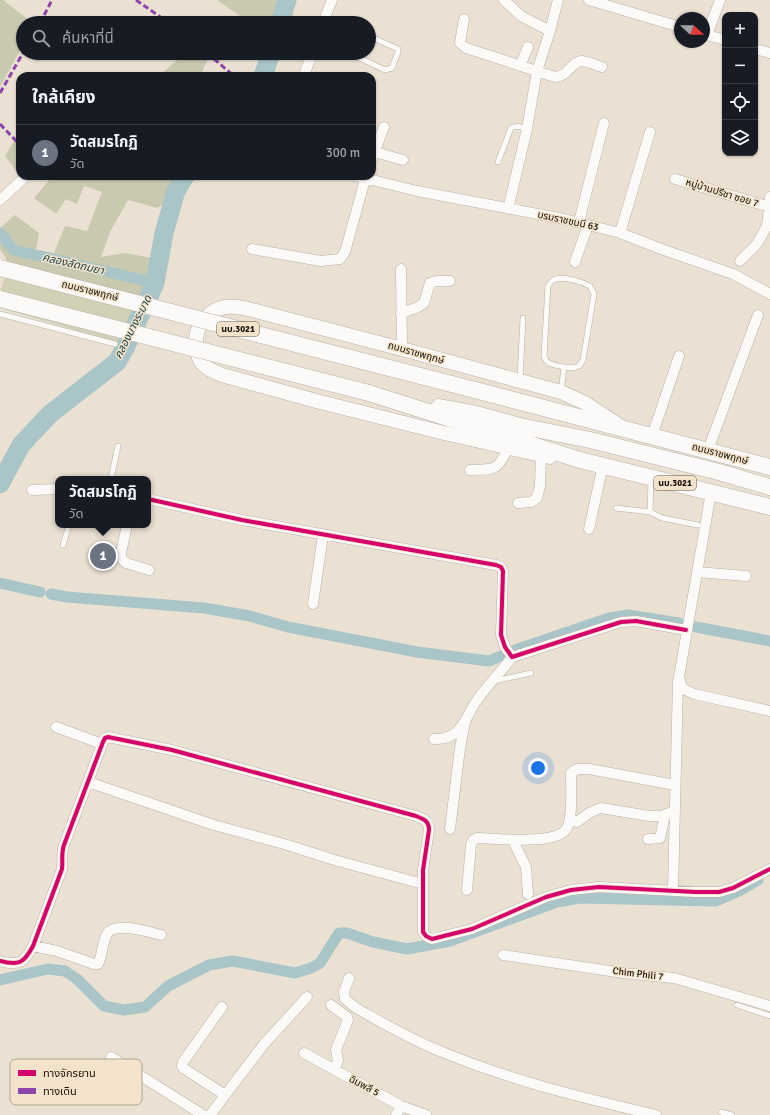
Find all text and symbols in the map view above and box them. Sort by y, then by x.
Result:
north arrow [674,12,710,48]
map controls [722,12,758,156]
button: + [722,12,758,48]
search box [16,16,376,60]
icon: search [30,27,52,49]
text: ค้นหาที่นี่ [62,29,114,47]
button: − [722,48,758,84]
button: locate [722,84,758,120]
text: ใกล้เคียง [32,87,95,108]
button: layers [722,120,758,156]
text: วัดสมรโกฏิ [70,133,138,151]
text: 1 [41,145,49,161]
text: 300 m [326,145,360,161]
text: วัด [70,156,84,172]
street label: หมู่บ้านปรีชา ซอย 7 [684,175,760,210]
street label: บรมราชชนนี 63 [536,209,600,233]
water label: คลองลัดถมยา [41,251,106,278]
street label: ถนนราชพฤกษ์ [60,278,120,304]
water label: คลองบางระมาด [111,292,155,361]
road number: นบ.3021 [217,322,259,336]
street label: ถนนราชพฤกษ์ [386,339,446,367]
street label: ถนนราชพฤกษ์ [690,441,750,467]
popup [55,476,151,528]
road number: นบ.3021 [654,476,696,490]
text: วัดสมรโกฏิ [69,483,137,501]
text: วัด [69,506,83,522]
pin: 1 [90,541,116,571]
your location [528,758,548,778]
street label: Chim Phili 7 [612,965,664,983]
legend [10,1059,142,1105]
text: ทางจักรยาน [43,1067,96,1080]
street label: ฉิมพลี 5 [347,1073,381,1099]
text: ทางเดิน [43,1085,77,1098]

